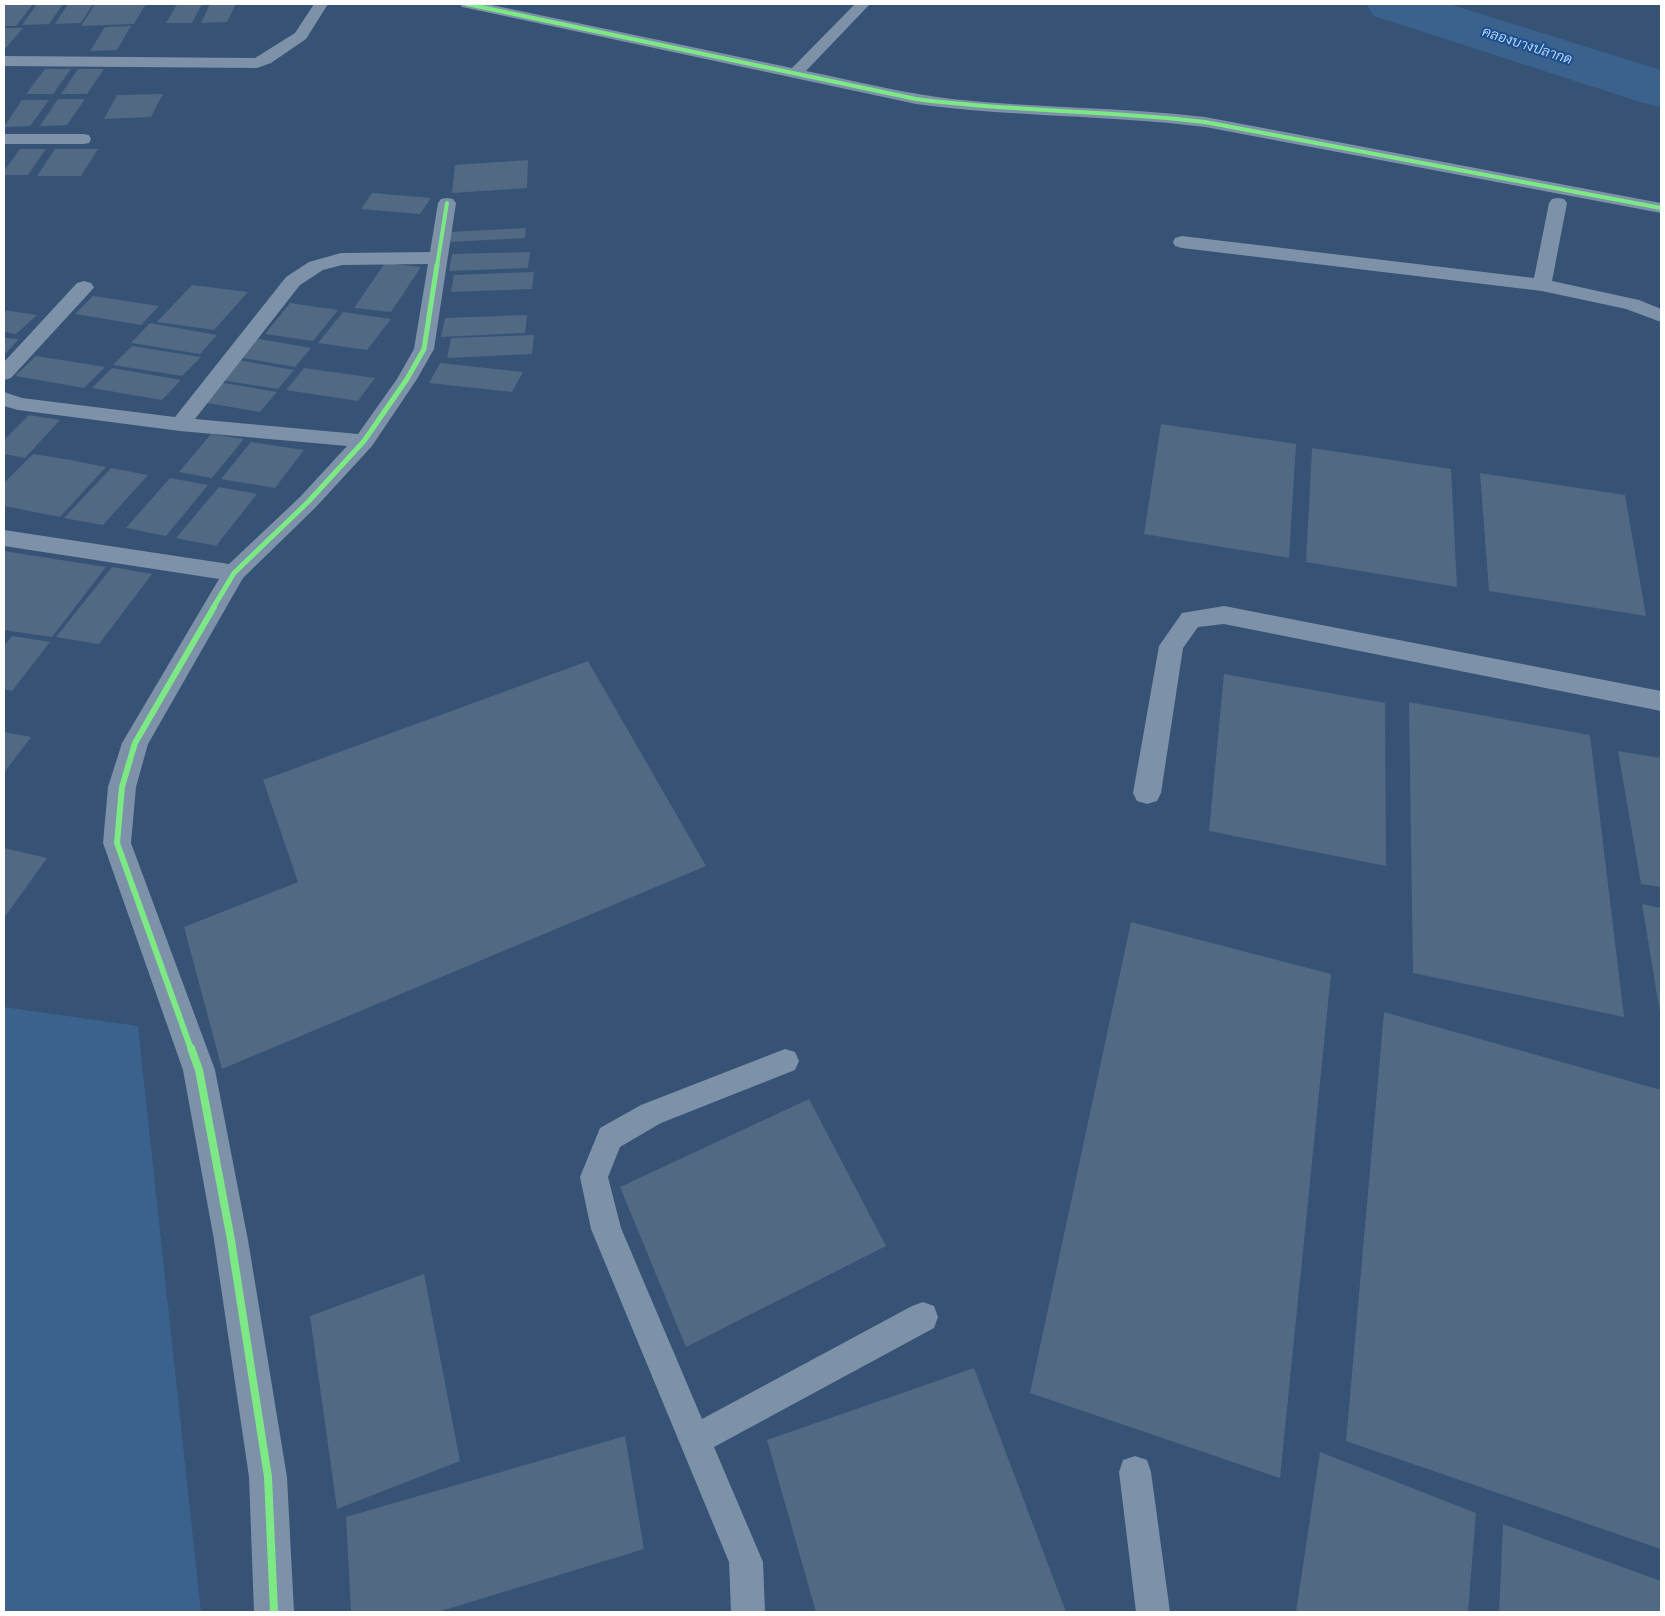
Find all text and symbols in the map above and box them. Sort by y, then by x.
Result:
water label: คลองบางปลากด [1480,24,1574,68]

